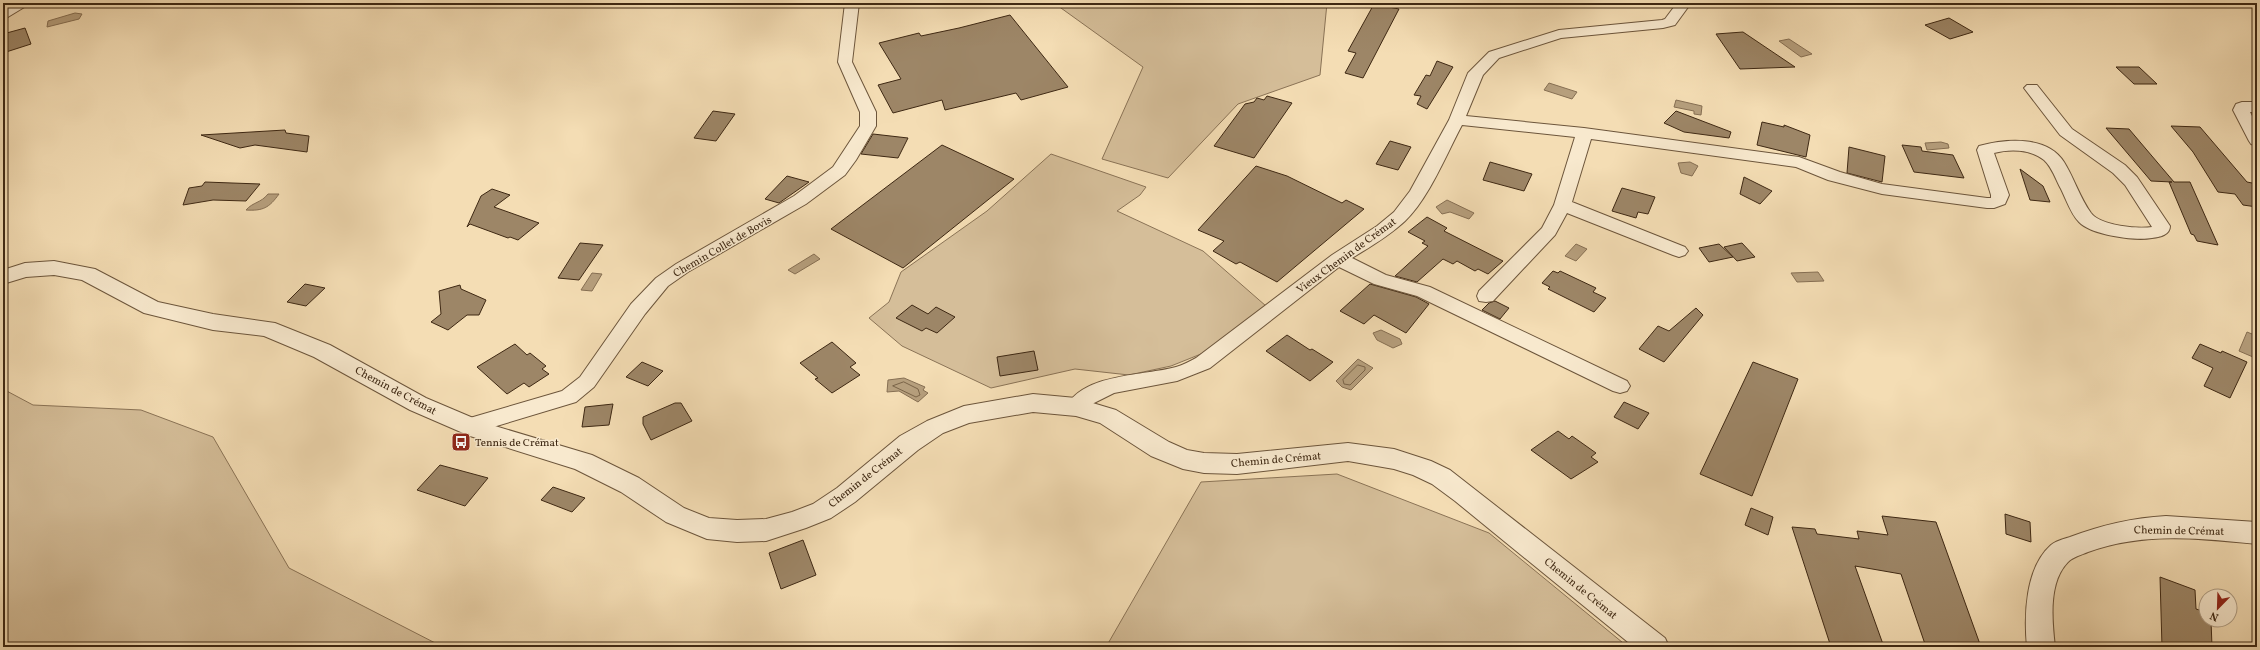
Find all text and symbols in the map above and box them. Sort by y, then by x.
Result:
street label: Chemin Collet de Bovis [671,213,775,282]
street label: Vieux Chemin de Crémat [1294,215,1400,298]
street label: Chemin de Crémat [352,364,439,419]
bus stop icon: Tennis de Crémat [450,431,472,453]
place label: Tennis de Crémat [475,436,559,451]
street label: Chemin de Crémat [826,444,906,512]
street label: Chemin de Crémat [1230,449,1322,472]
street label: Chemin de Crémat [2134,523,2224,540]
street label: Chemin de Crémat [1540,555,1620,623]
north arrow [2198,588,2238,628]
text: N [2208,607,2221,624]

